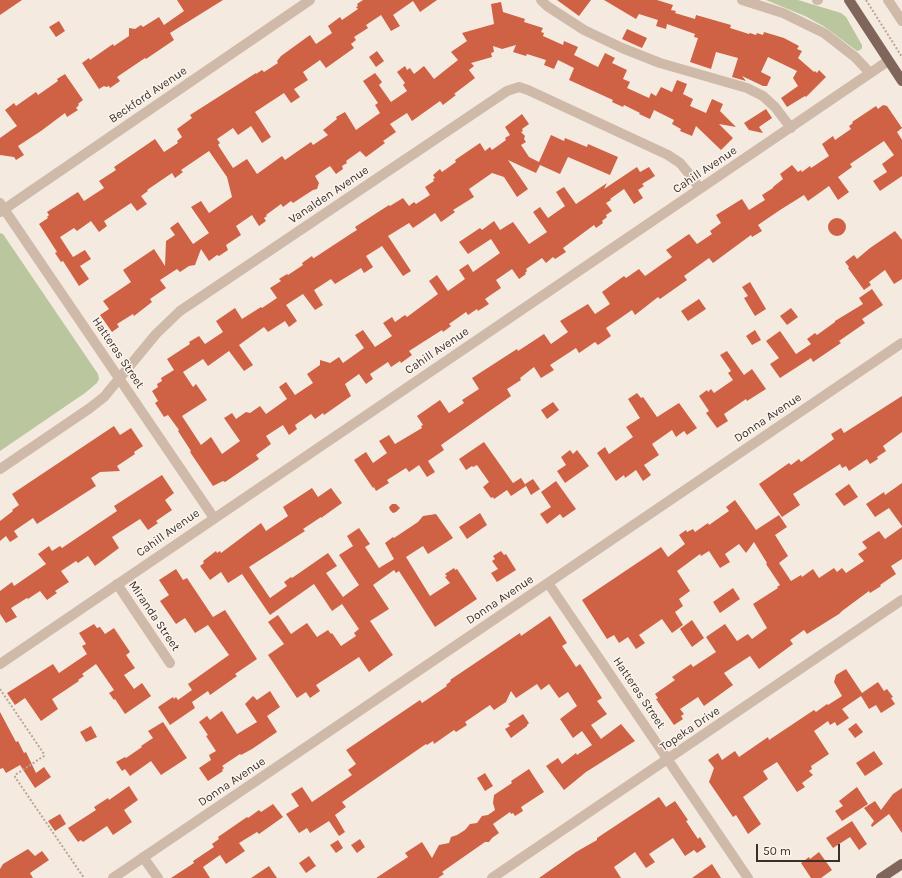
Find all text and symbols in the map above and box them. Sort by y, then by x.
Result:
street label: Beckford Avenue [106,64,190,126]
street label: Cahill Avenue [670,143,740,197]
street label: Vanalden Avenue [286,163,372,227]
street label: Hatteras Street [89,315,147,391]
street label: Cahill Avenue [402,324,472,378]
street label: Donna Avenue [732,390,804,446]
street label: Cahill Avenue [134,506,202,560]
street label: Donna Avenue [464,572,536,628]
street label: Miranda Street [125,578,183,654]
street label: Hatteras Street [610,655,668,731]
street label: Topeka Drive [657,704,723,754]
street label: Donna Avenue [196,754,268,810]
scale bar [758,836,842,862]
text: 50 m [763,844,791,858]

